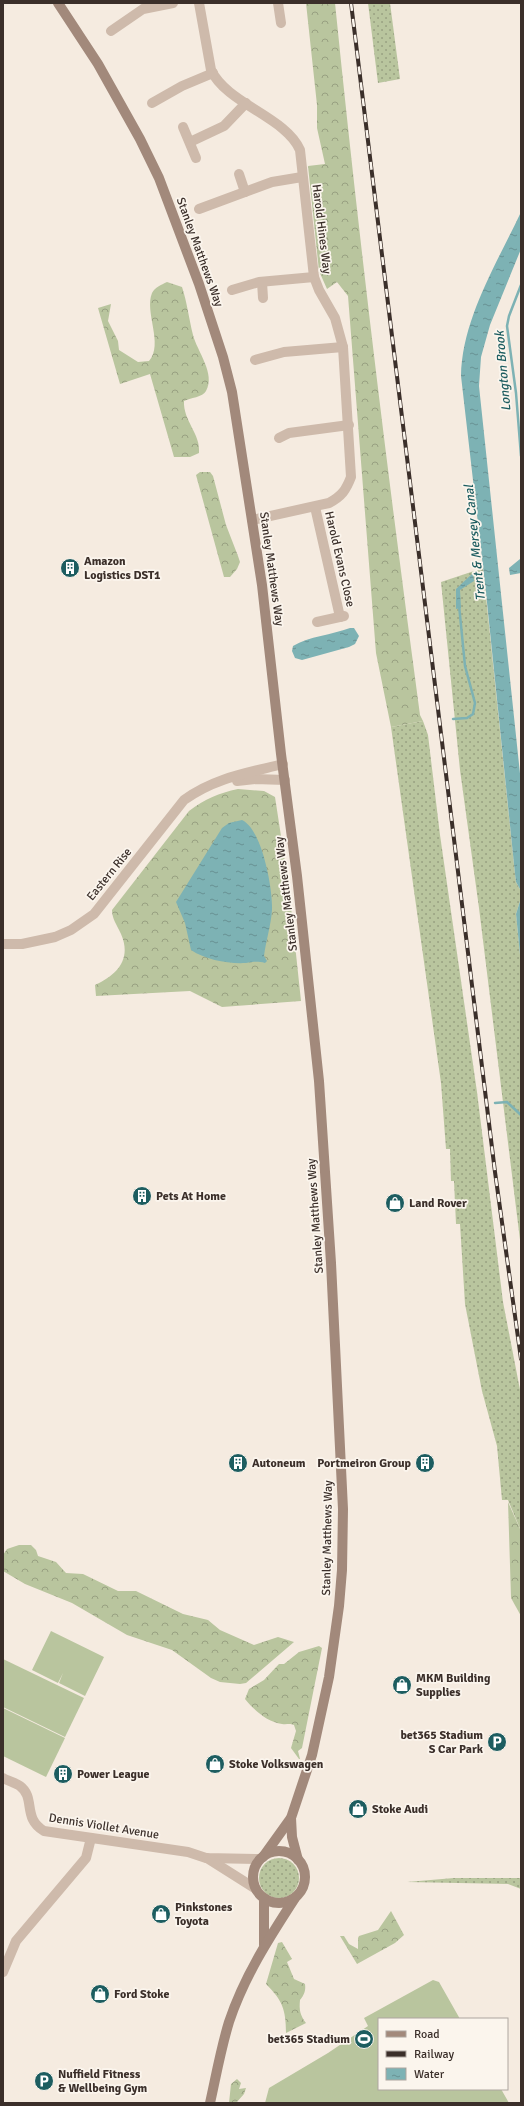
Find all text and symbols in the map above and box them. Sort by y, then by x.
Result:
street label: Harold Hines Way [309,183,334,275]
street label: Stanley Matthews Way [173,195,226,309]
water label: Longton Brook [491,329,514,412]
water label: Trent & Mersey Canal [461,483,489,602]
street label: Harold Evans Close [321,510,358,608]
street label: Stanley Matthews Way [256,511,287,628]
place label: Amazon Logistics DST1 [84,554,161,583]
building icon: Amazon Logistics DST1 [59,557,81,579]
street label: Stanley Matthews Way [272,835,301,952]
street label: Eastern Rise [84,845,135,904]
street label: Stanley Matthews Way [304,1158,327,1274]
building icon: Pets At Home [131,1185,153,1207]
place label: Pets At Home [156,1189,226,1204]
shop icon: Land Rover [384,1192,406,1214]
place label: Land Rover [409,1196,467,1211]
building icon: Autoneum [227,1452,249,1474]
building icon: Portmeiron Group [414,1452,436,1474]
place label: Autoneum [252,1456,306,1471]
place label: Portmeiron Group [317,1456,412,1471]
street label: Stanley Matthews Way [319,1480,336,1596]
place label: MKM Building Supplies [416,1671,491,1700]
shop icon: MKM Building Supplies [391,1674,413,1696]
place label: bet365 Stadium S Car Park [400,1728,484,1757]
parking icon: bet365 Stadium S Car Park [486,1731,508,1753]
shop icon: Stoke Volkswagen [204,1753,226,1775]
place label: Stoke Volkswagen [229,1757,324,1772]
building icon: Power League [52,1763,74,1785]
place label: Power League [77,1767,150,1782]
shop icon: Stoke Audi [347,1798,369,1820]
place label: Stoke Audi [372,1802,428,1817]
street label: Dennis Viollet Avenue [48,1810,160,1843]
place label: Pinkstones Toyota [175,1900,233,1929]
shop icon: Pinkstones Toyota [150,1903,172,1925]
shop icon: Ford Stoke [89,1983,111,2005]
place label: Ford Stoke [114,1987,169,2002]
legend [378,2018,508,2090]
text: Road [414,2027,440,2042]
sports icon: bet365 Stadium [353,2028,375,2050]
place label: bet365 Stadium [267,2032,350,2047]
text: Railway [414,2047,454,2062]
place label: Nuffield Fitness & Wellbeing Gym [58,2067,148,2096]
text: Water [414,2067,445,2082]
parking icon: Nuffield Fitness & Wellbeing Gym [33,2070,55,2092]

